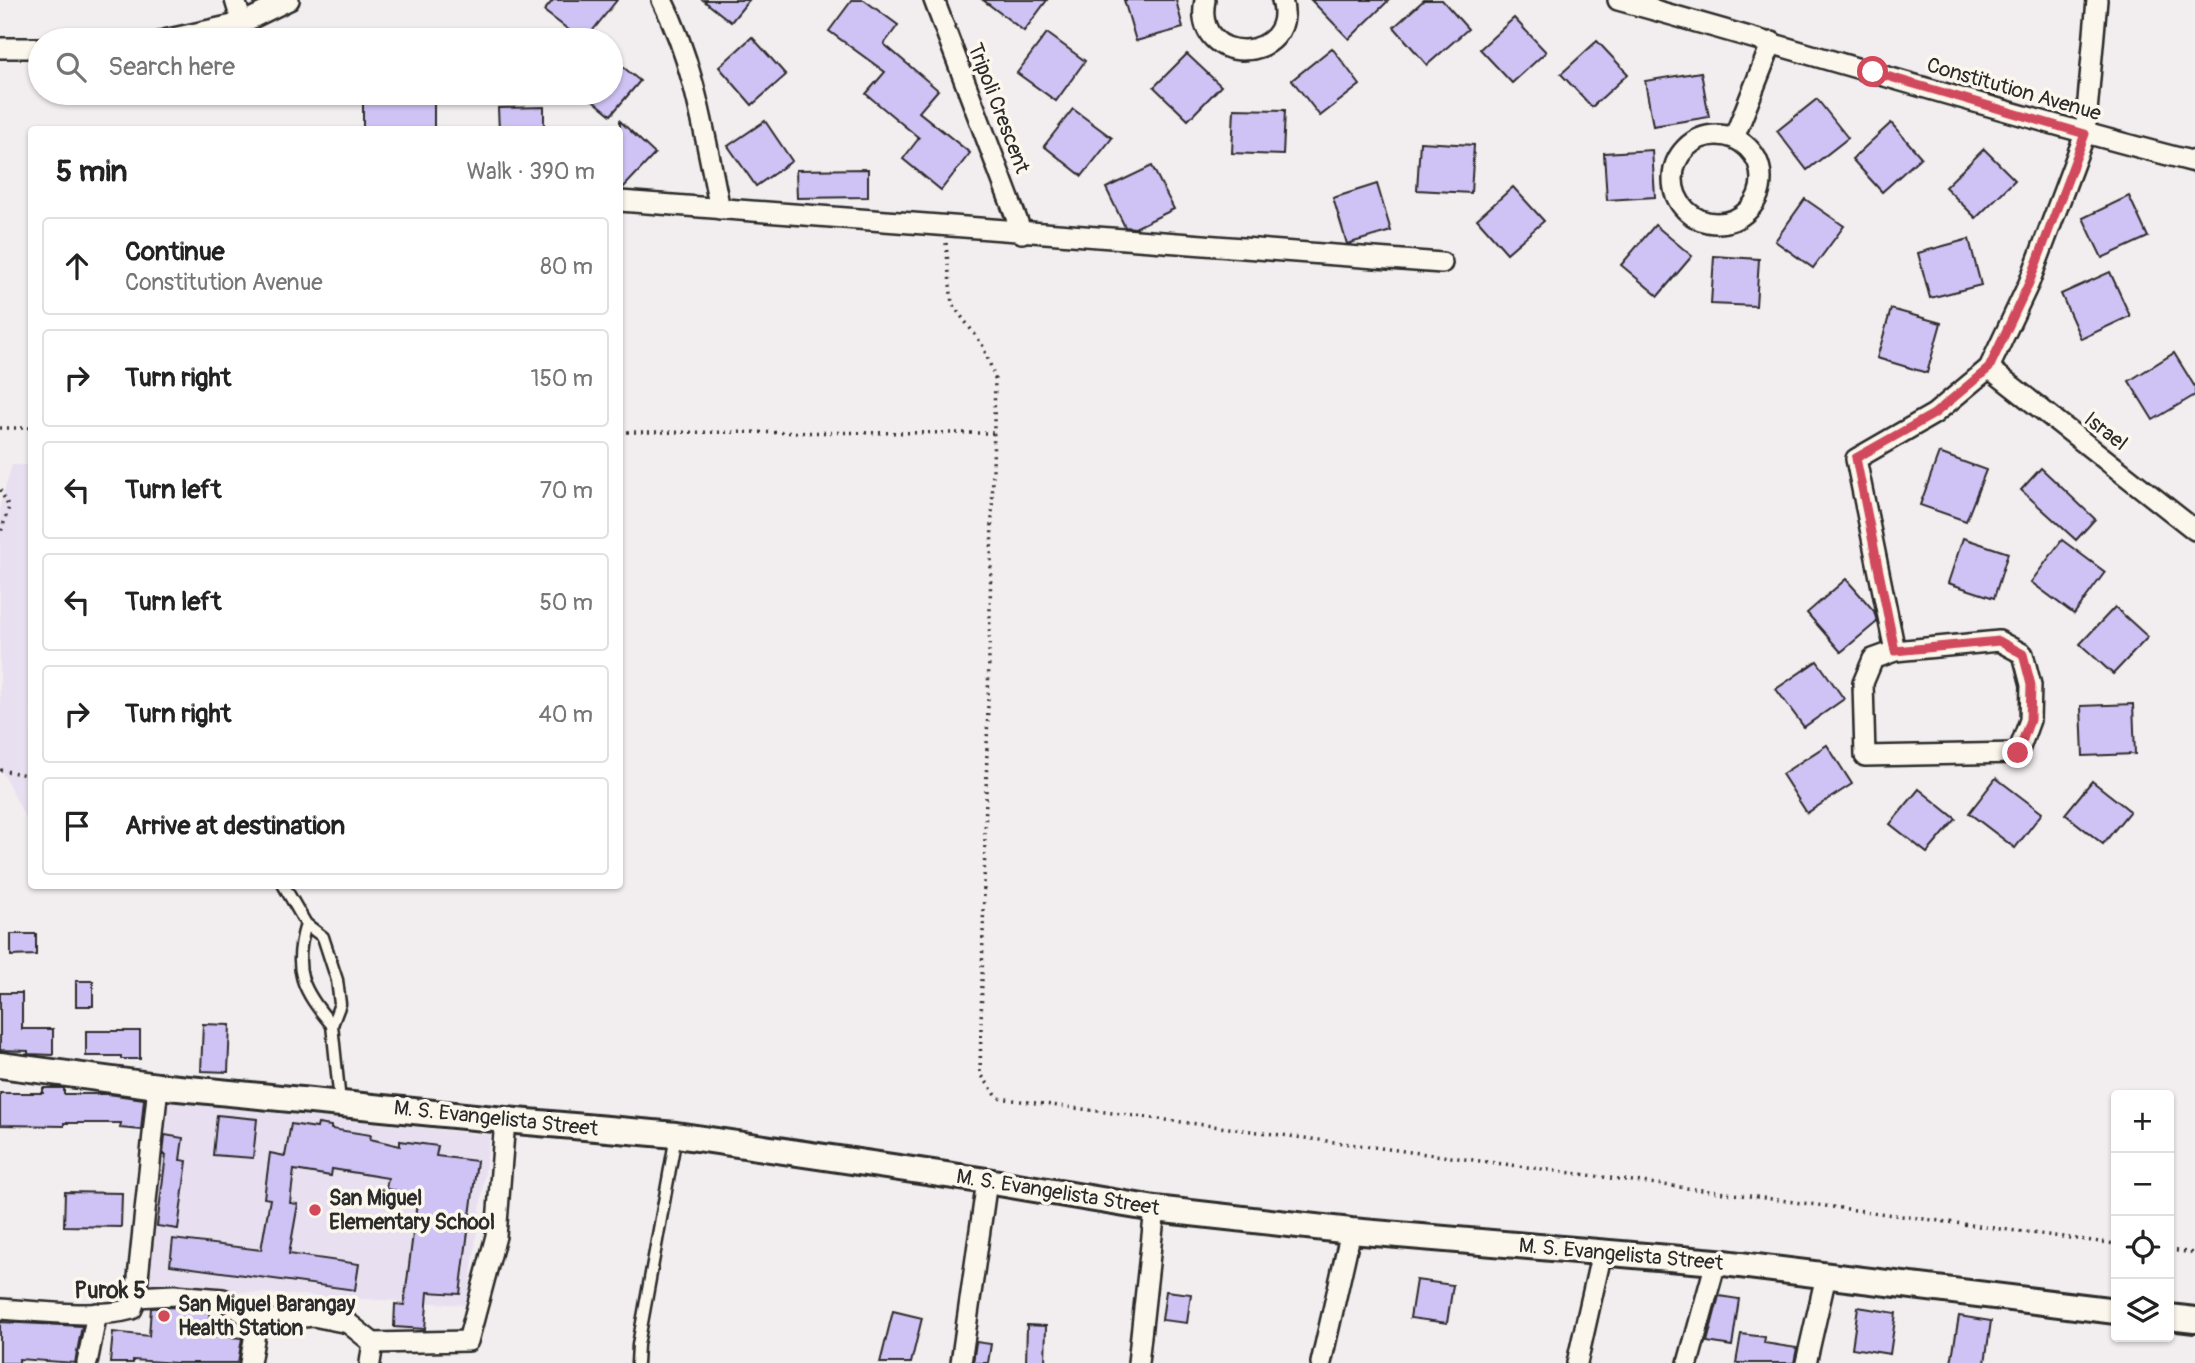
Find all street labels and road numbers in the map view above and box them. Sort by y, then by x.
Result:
street label: Tripoli Crescent [961,39,1036,178]
street label: Constitution Avenue [1923,52,2105,127]
street label: Israel [2078,406,2133,457]
street label: M. S. Evangelista Street [392,1094,600,1143]
street label: M. S. Evangelista Street [954,1163,1162,1222]
street label: M. S. Evangelista Street [1518,1232,1725,1277]

